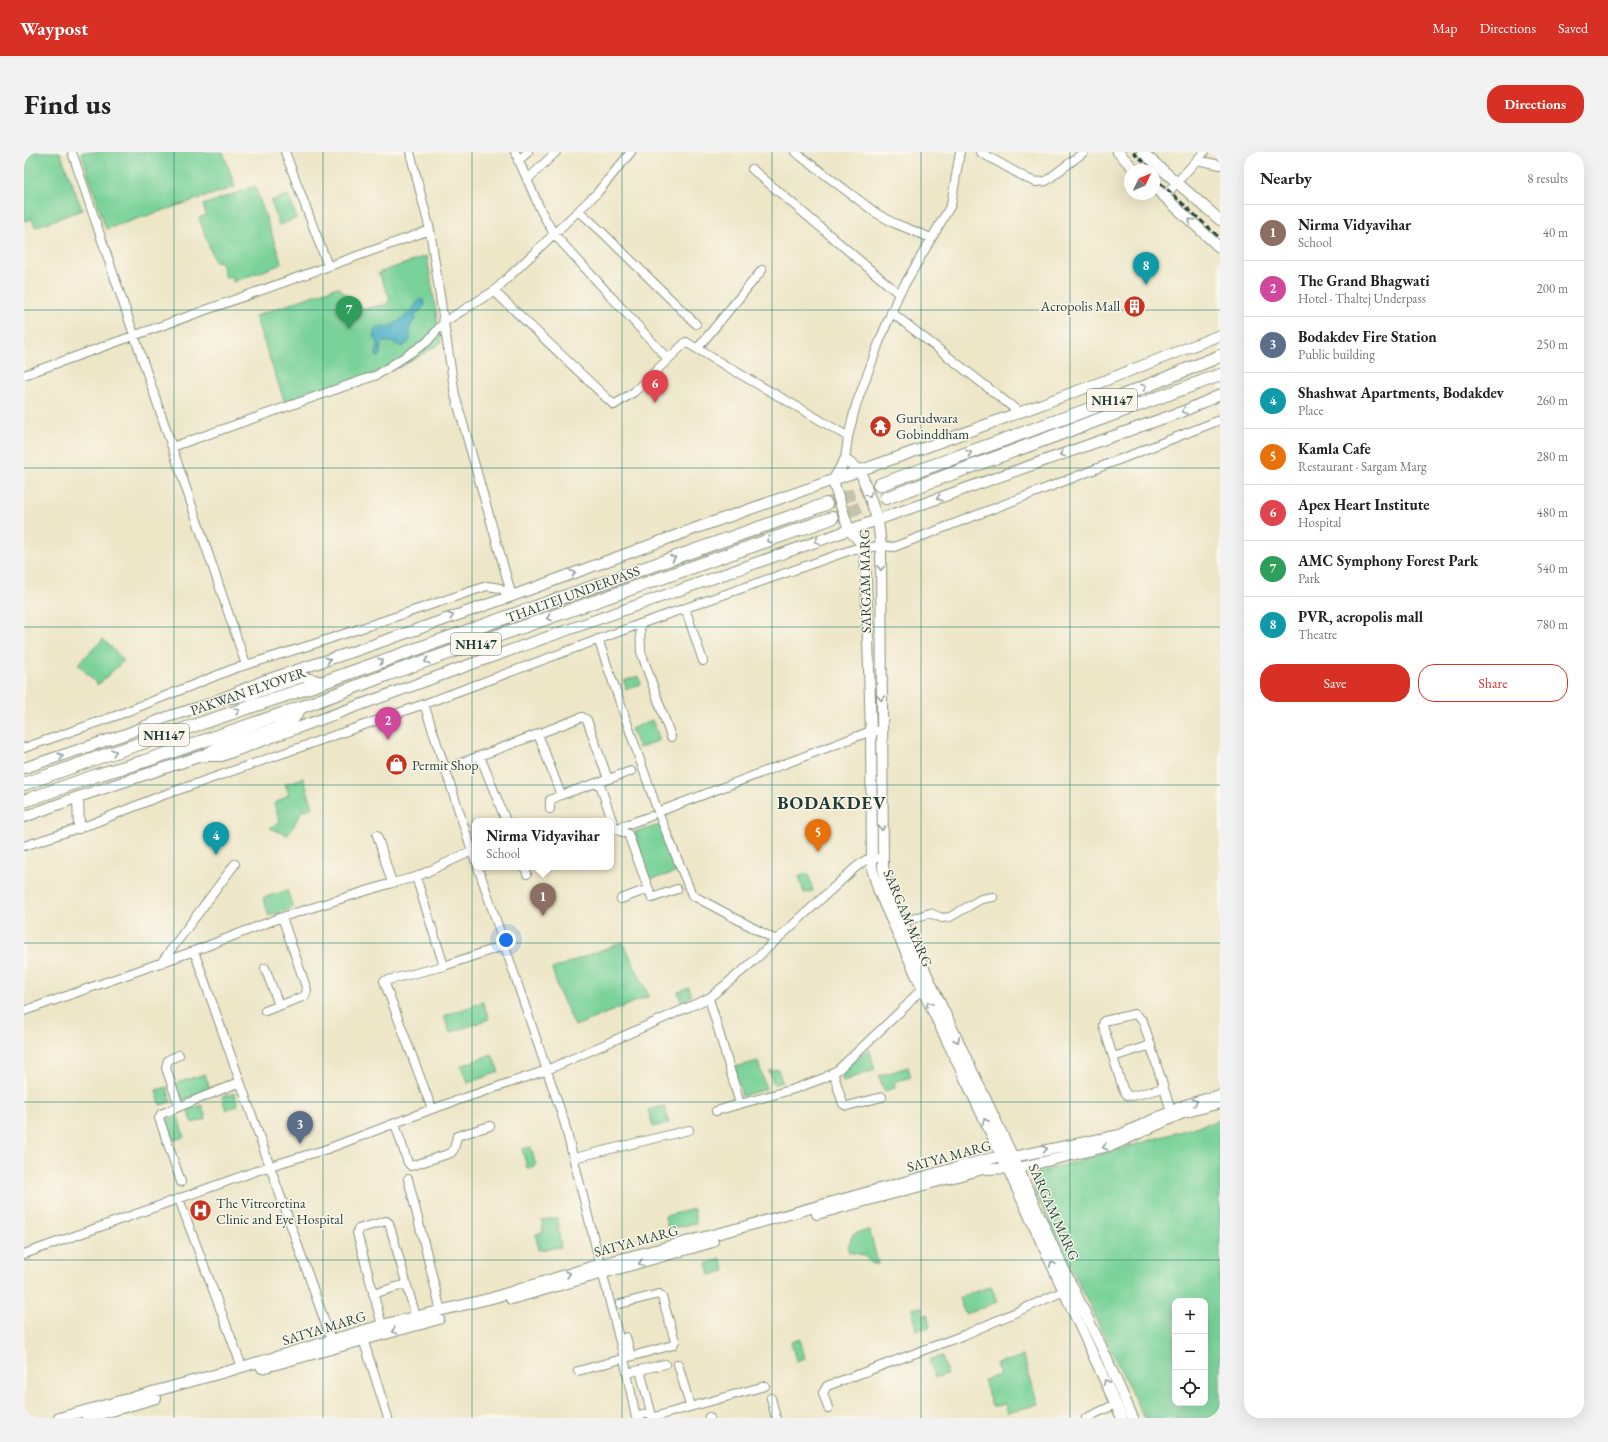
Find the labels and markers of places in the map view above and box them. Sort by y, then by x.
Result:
pin: 8 [1133,252,1159,285]
building icon: Acropolis Mall [1122,293,1148,319]
pin: 7 [336,296,362,329]
place label: Acropolis Mall [1039,297,1121,315]
pin: 6 [642,370,668,403]
place label: Gurudwara Gobinddham [896,409,969,443]
temple icon: Gurudwara Gobinddham [867,413,893,439]
pin: 2 [375,707,401,740]
shop icon: Permit Shop [383,752,409,778]
place label: Permit Shop [412,756,479,774]
pin: 5 [805,819,831,852]
pin: 4 [203,822,229,855]
pin: 1 [530,883,556,916]
pin: 3 [287,1111,313,1144]
place label: The Vitreoretina Clinic and Eye Hospital [216,1194,344,1228]
hospital icon: The Vitreoretina Clinic and Eye Hospital [188,1198,214,1224]

